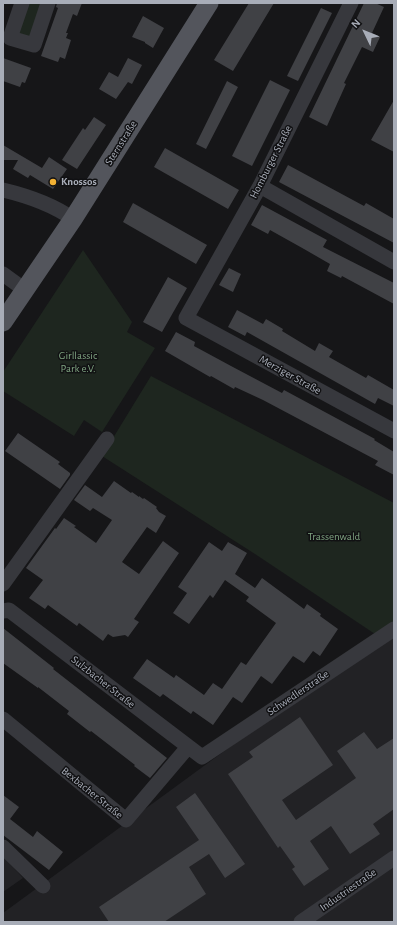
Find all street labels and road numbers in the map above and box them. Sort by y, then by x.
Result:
street label: Sternstraße [102,118,140,168]
street label: Homburger Straße [247,123,295,201]
street label: Merziger Straße [257,353,323,397]
street label: Sulzbacher Straße [68,653,138,711]
street label: Schwedlerstraße [265,668,331,718]
street label: Bexbacher Straße [59,764,125,822]
street label: Industriestraße [317,866,379,914]

